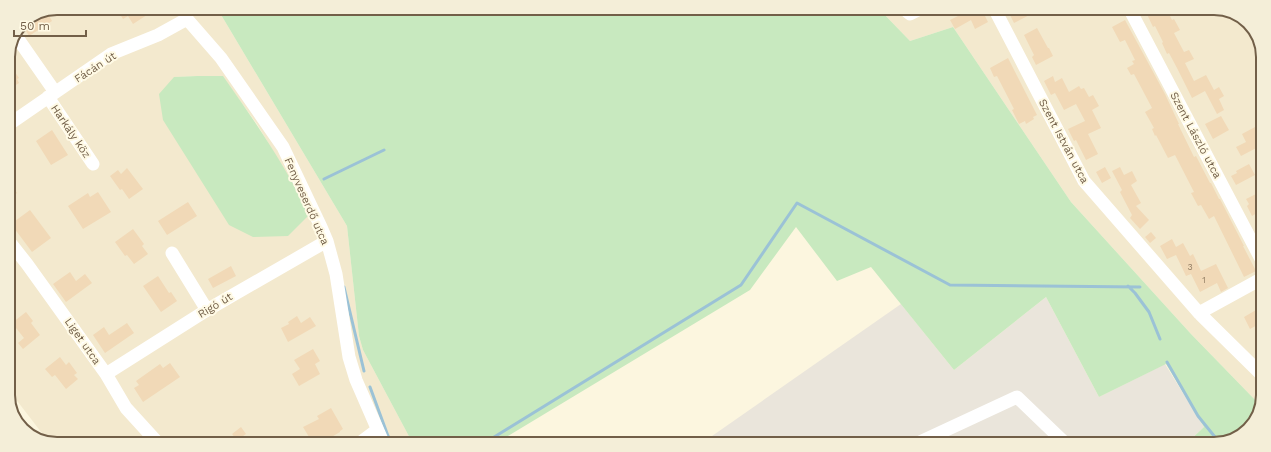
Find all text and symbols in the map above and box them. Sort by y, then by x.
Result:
scale bar [14,12,86,38]
text: 50 m [20,19,50,33]
street label: Fácán út [72,49,119,86]
street label: Szent László utca [1167,90,1224,181]
street label: Szent István utca [1036,97,1091,186]
street label: Harkály köz [48,102,93,161]
street label: Fenyveserdő utca [281,155,332,247]
house number: 3 [1187,262,1193,272]
house number: 1 [1202,275,1206,285]
street label: Rigó út [196,290,235,321]
street label: Liget utca [62,316,103,367]

